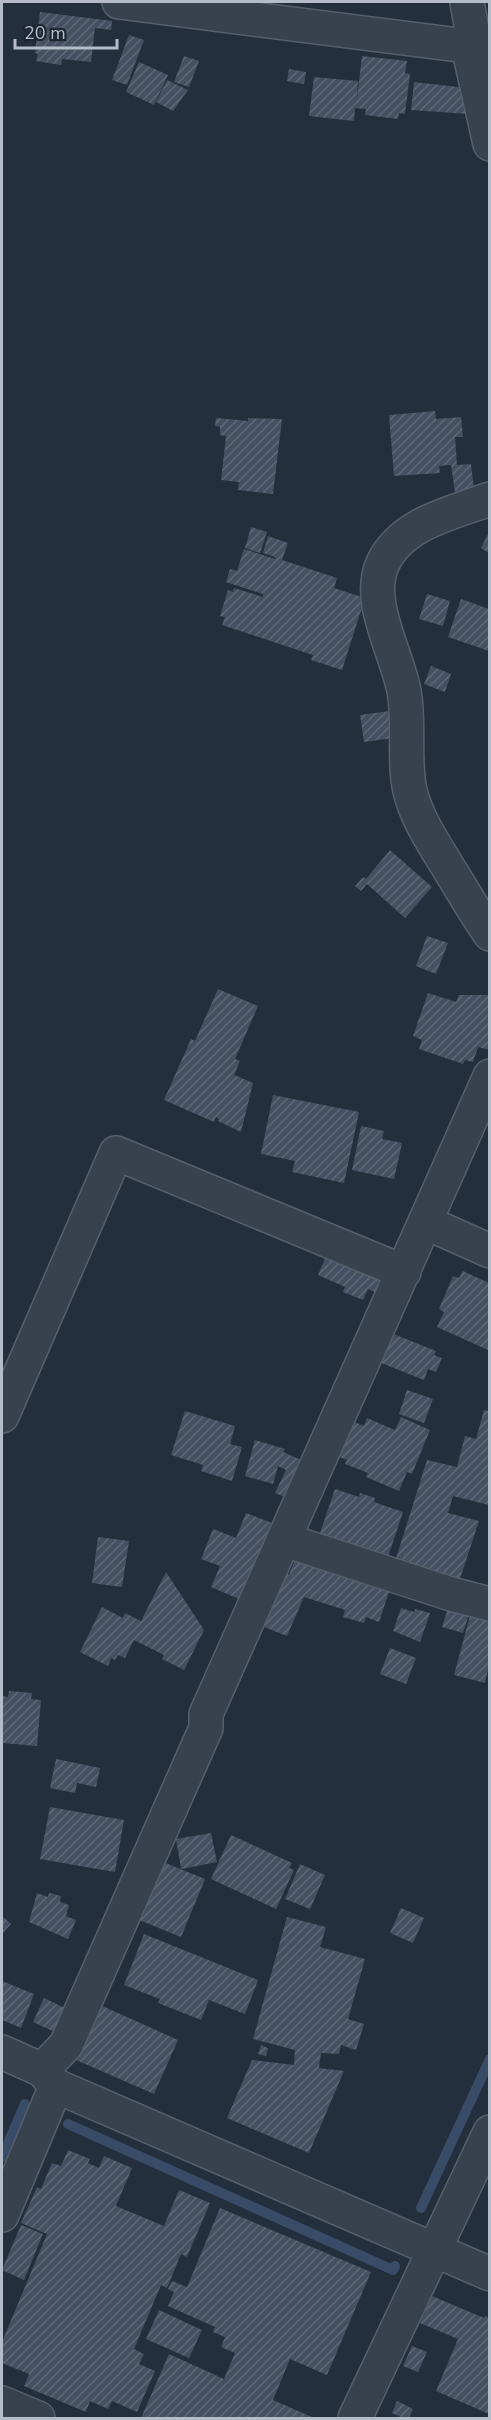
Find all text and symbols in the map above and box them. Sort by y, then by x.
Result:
scale bar [15,12,117,50]
text: 20 m [24,21,66,45]

